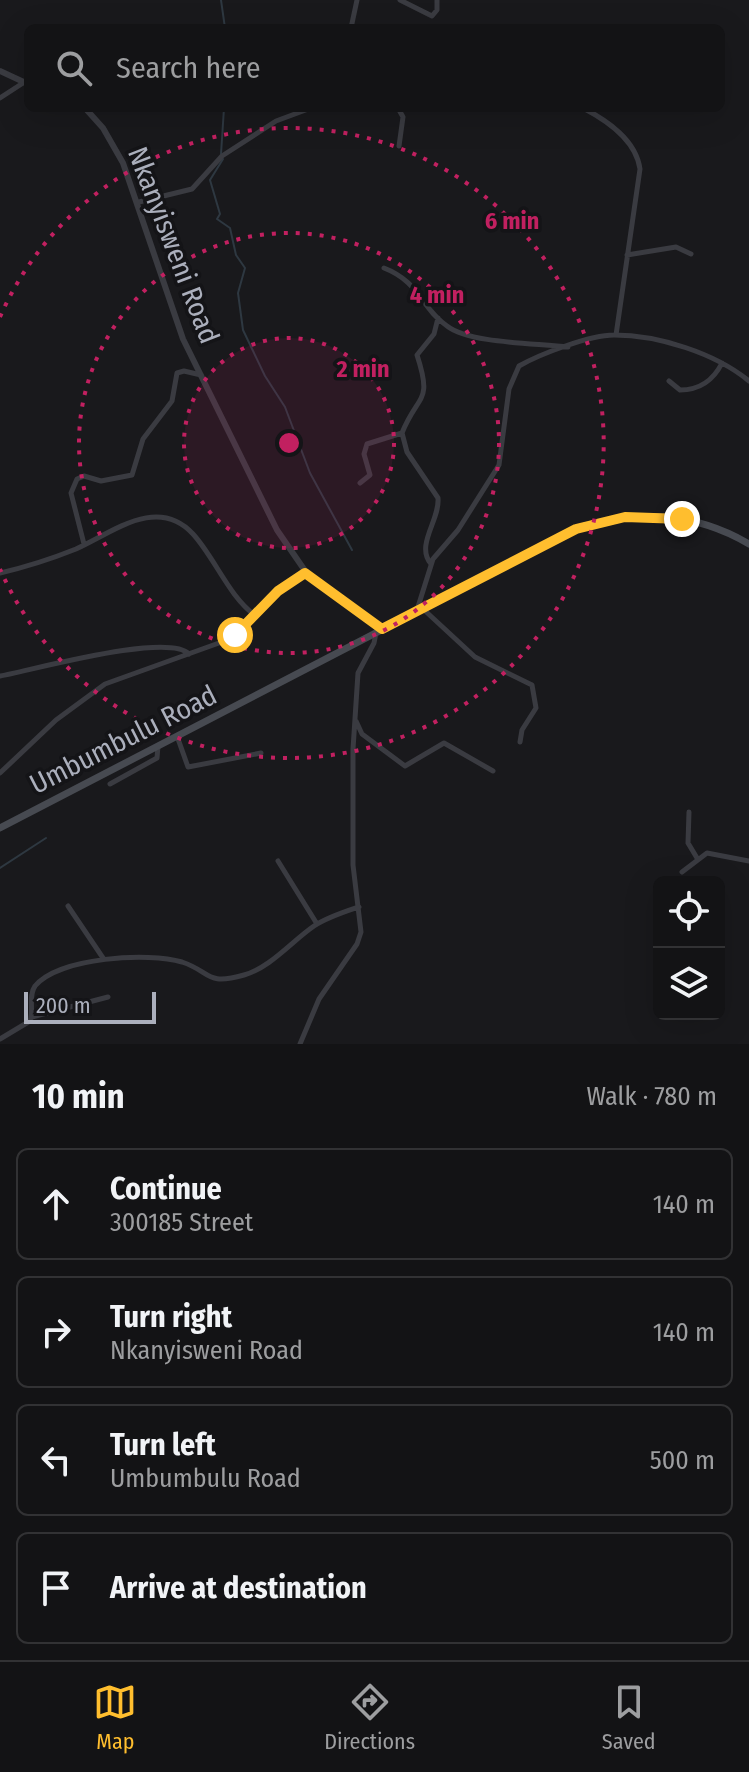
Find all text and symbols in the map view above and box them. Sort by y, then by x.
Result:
search box [24,24,725,112]
icon: search [52,46,96,90]
text: Search here [116,50,261,86]
street label: Nkanyisweni Road [121,142,226,348]
text: 6 min [485,207,539,235]
text: 4 min [410,281,464,309]
text: 2 min [335,355,390,383]
centre of rings [275,429,303,457]
route end [664,501,700,537]
route start [217,617,253,653]
street label: Umbumbulu Road [24,678,222,801]
map controls [653,876,725,1020]
button: locate [653,876,725,948]
button: layers [653,948,725,1020]
scale bar [24,988,156,1024]
text: 200 m [36,992,91,1019]
text: 10 min [32,1076,125,1117]
text: Walk · 780 m [586,1081,717,1112]
text: Continue [110,1171,222,1207]
icon: ahead [34,1182,78,1226]
text: 140 m [653,1189,715,1220]
text: 300185 Street [110,1207,253,1238]
text: Turn right [110,1299,232,1335]
icon: right [34,1310,78,1354]
text: 140 m [653,1317,715,1348]
text: Nkanyisweni Road [110,1335,303,1366]
text: Turn left [110,1427,216,1463]
icon: left [34,1438,78,1482]
text: 500 m [650,1445,715,1476]
text: Umbumbulu Road [110,1463,301,1494]
icon: arrive [34,1566,78,1610]
text: Arrive at destination [110,1570,367,1606]
tab: Map [93,1680,137,1755]
tab: Directions [324,1680,415,1755]
tab: Saved [602,1680,656,1755]

